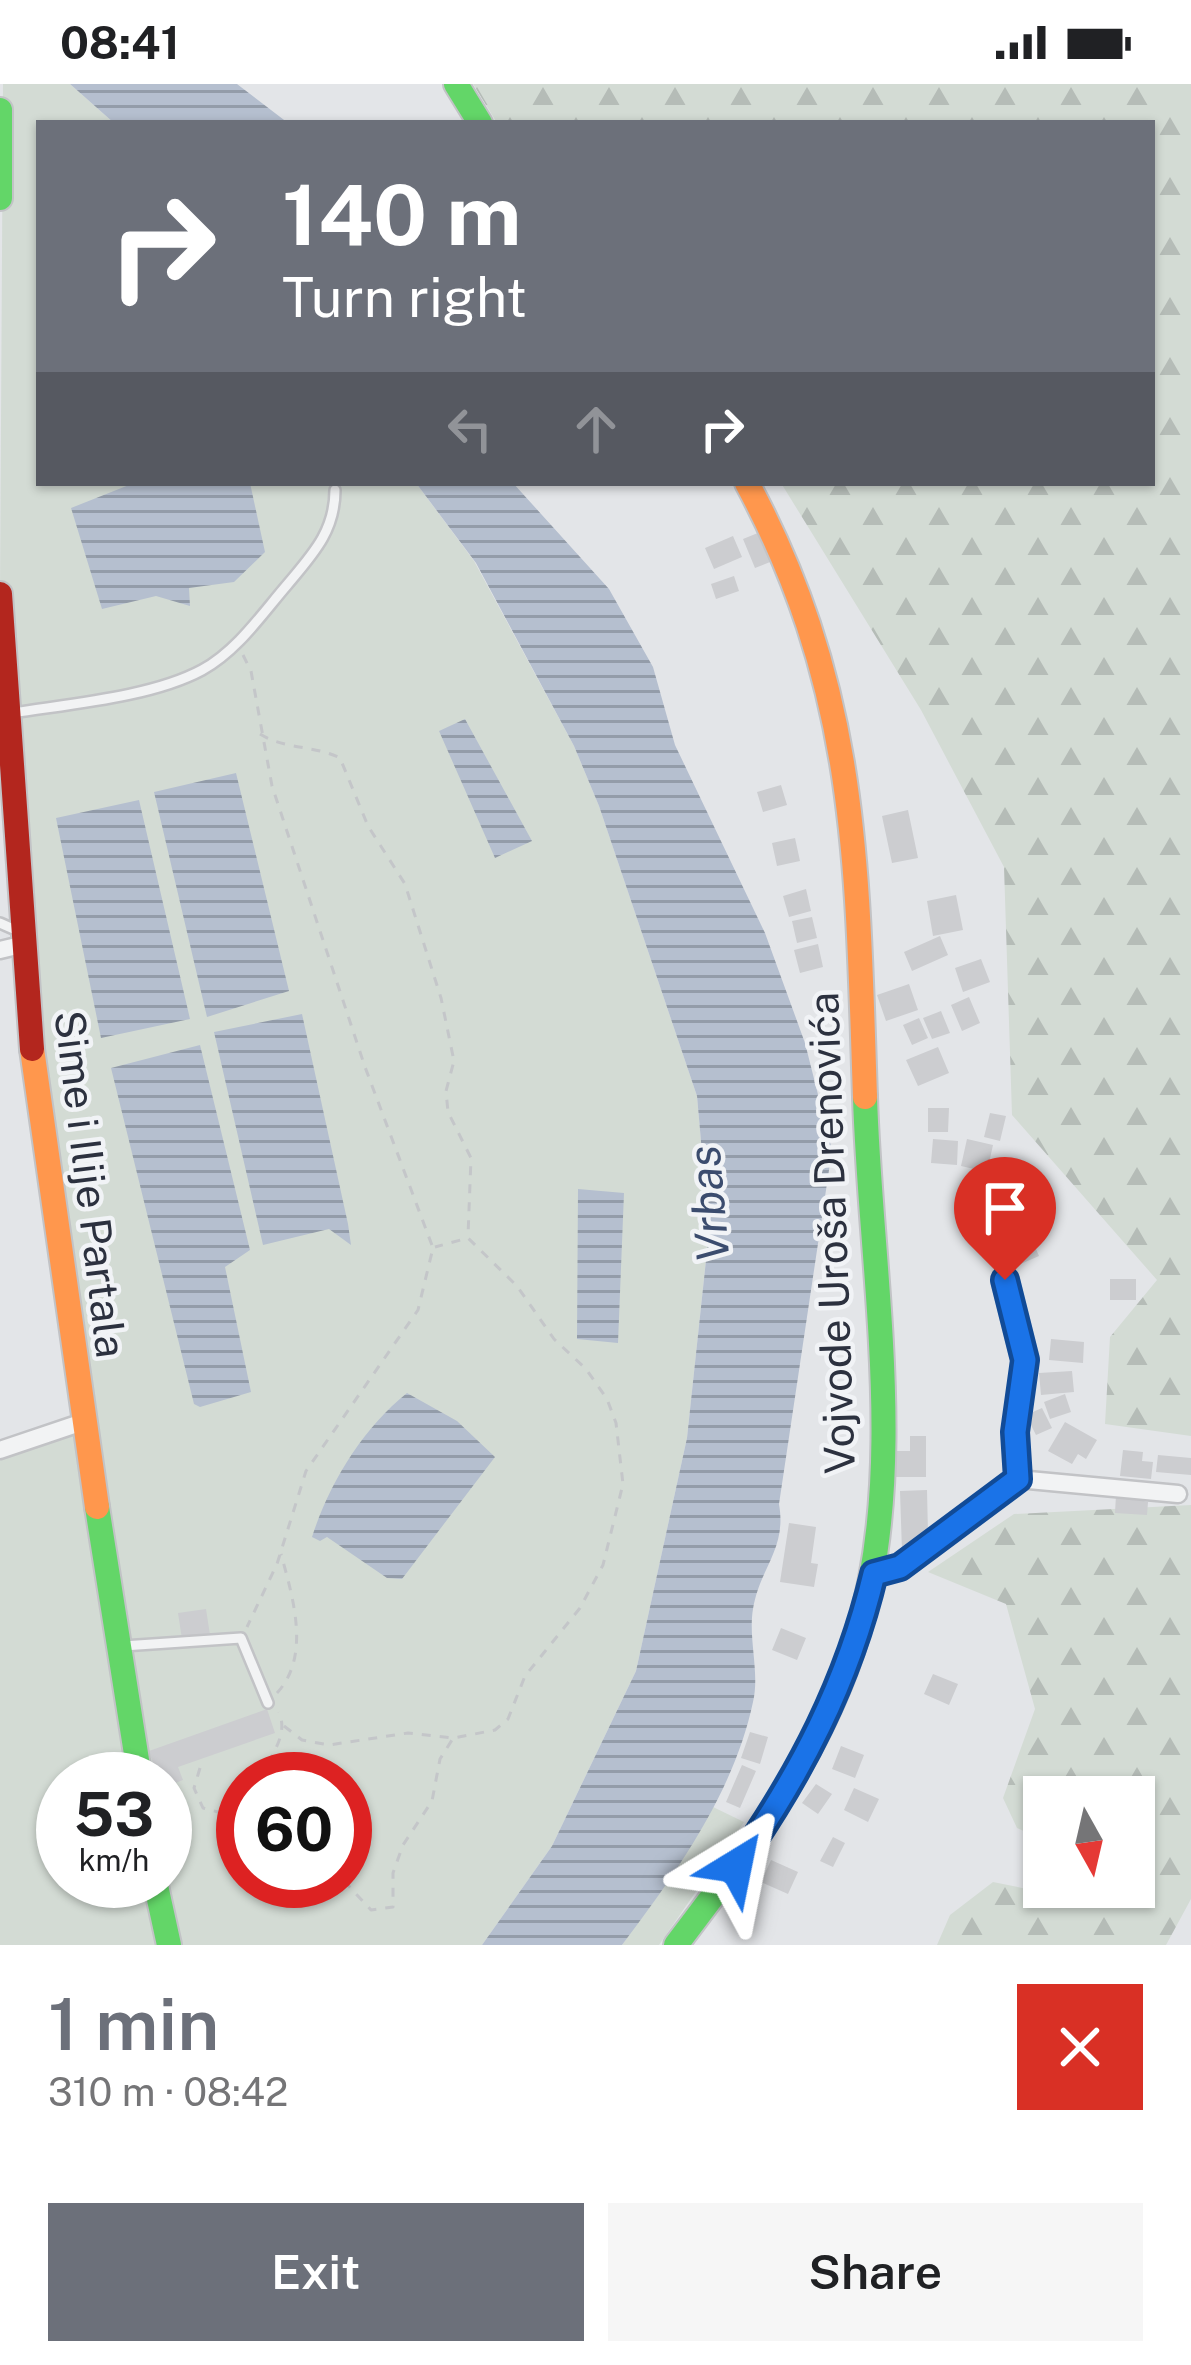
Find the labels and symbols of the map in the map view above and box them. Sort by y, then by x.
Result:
street label: Vojvode Uroša Drenovića [798,991,864,1475]
street label: Sime i Ilije Partala [45,1008,137,1360]
water label: Vrbas [677,1144,739,1264]
pin [954,1157,1056,1280]
speed limit sign: 60 [216,1752,372,1908]
north arrow [1023,1776,1155,1908]
position arrow [673,1803,799,1929]

